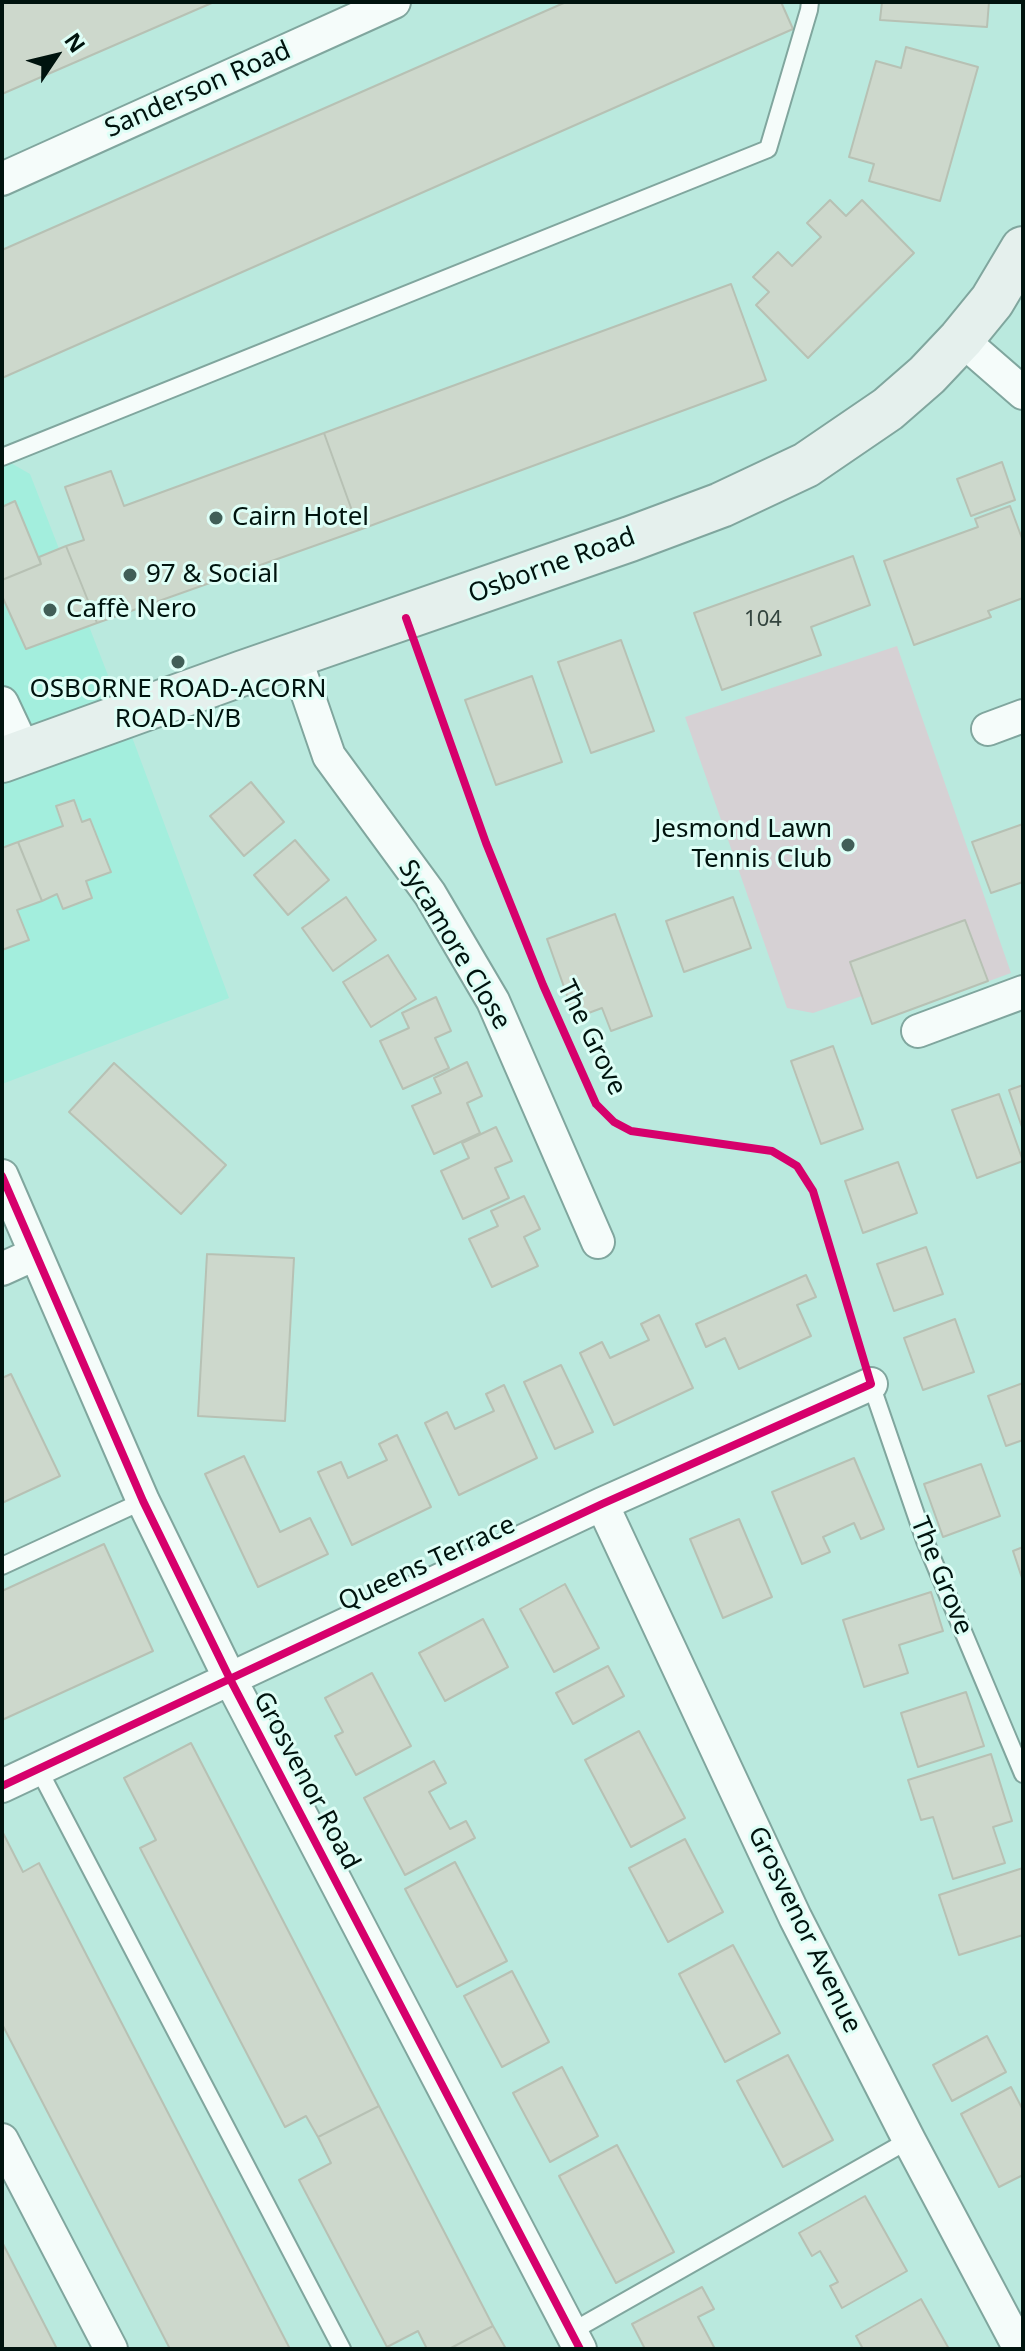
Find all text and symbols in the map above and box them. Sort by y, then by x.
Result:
north arrow [16,16,96,96]
text: N [58,26,93,58]
street label: Sanderson Road [100,35,296,145]
place label: Cairn Hotel [232,502,369,534]
marker: Cairn Hotel [207,509,225,527]
street label: Osborne Road [464,521,640,611]
place label: 97 & Social [146,559,279,591]
marker: 97 & Social [121,566,139,584]
place label: Caffè Nero [66,594,197,626]
marker: Caffè Nero [41,601,59,619]
house number: 104 [744,607,782,633]
marker: OSBORNE ROAD-ACORN ROAD-N/B [169,653,187,671]
place label: OSBORNE ROAD-ACORN ROAD-N/B [29,674,327,736]
place label: Jesmond Lawn Tennis Club [654,814,832,876]
marker: Jesmond Lawn Tennis Club [839,836,857,854]
street label: Sycamore Close [391,855,517,1035]
street label: The Grove [550,975,632,1101]
street label: Queens Terrace [334,1510,520,1618]
street label: The Grove [903,1513,979,1639]
street label: Grosvenor Road [246,1687,366,1875]
street label: Grosvenor Avenue [740,1822,868,2038]

